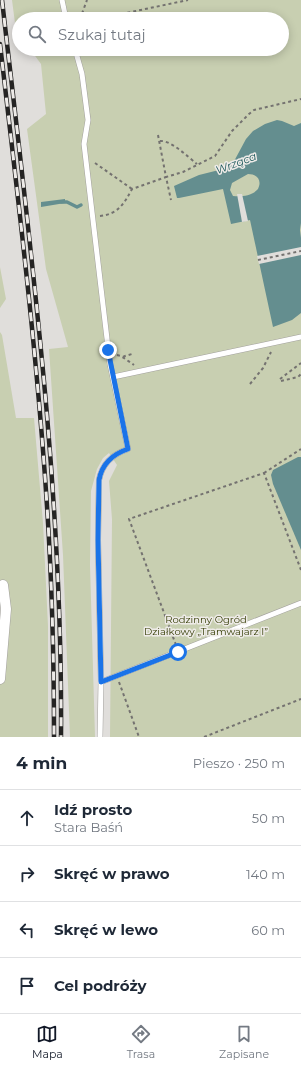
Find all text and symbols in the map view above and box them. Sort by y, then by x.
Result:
search box [12,12,289,56]
icon: search [26,23,48,45]
text: Szukaj tutaj [58,25,146,44]
water label: Wrząca [214,149,258,177]
route end [99,341,117,359]
park label: Rodzinny Ogród Działkowy „Tramwajarz I” [144,613,268,638]
route start [169,643,187,661]
text: 4 min [16,753,67,773]
text: Pieszo · 250 m [193,755,285,771]
text: Idź prosto [54,800,132,819]
icon: ahead [16,807,38,829]
text: 50 m [252,810,285,826]
text: Stara Baśń [54,819,123,835]
icon: right [16,863,38,885]
text: Skręć w prawo [54,864,170,883]
text: 140 m [246,866,285,882]
icon: left [16,919,38,941]
text: Skręć w lewo [54,920,158,939]
text: 60 m [251,922,285,938]
icon: arrive [16,975,38,997]
text: Cel podróży [54,976,146,995]
tab: Mapa [32,1023,63,1061]
tab: Trasa [127,1023,155,1061]
tab: Zapisane [219,1023,269,1061]

